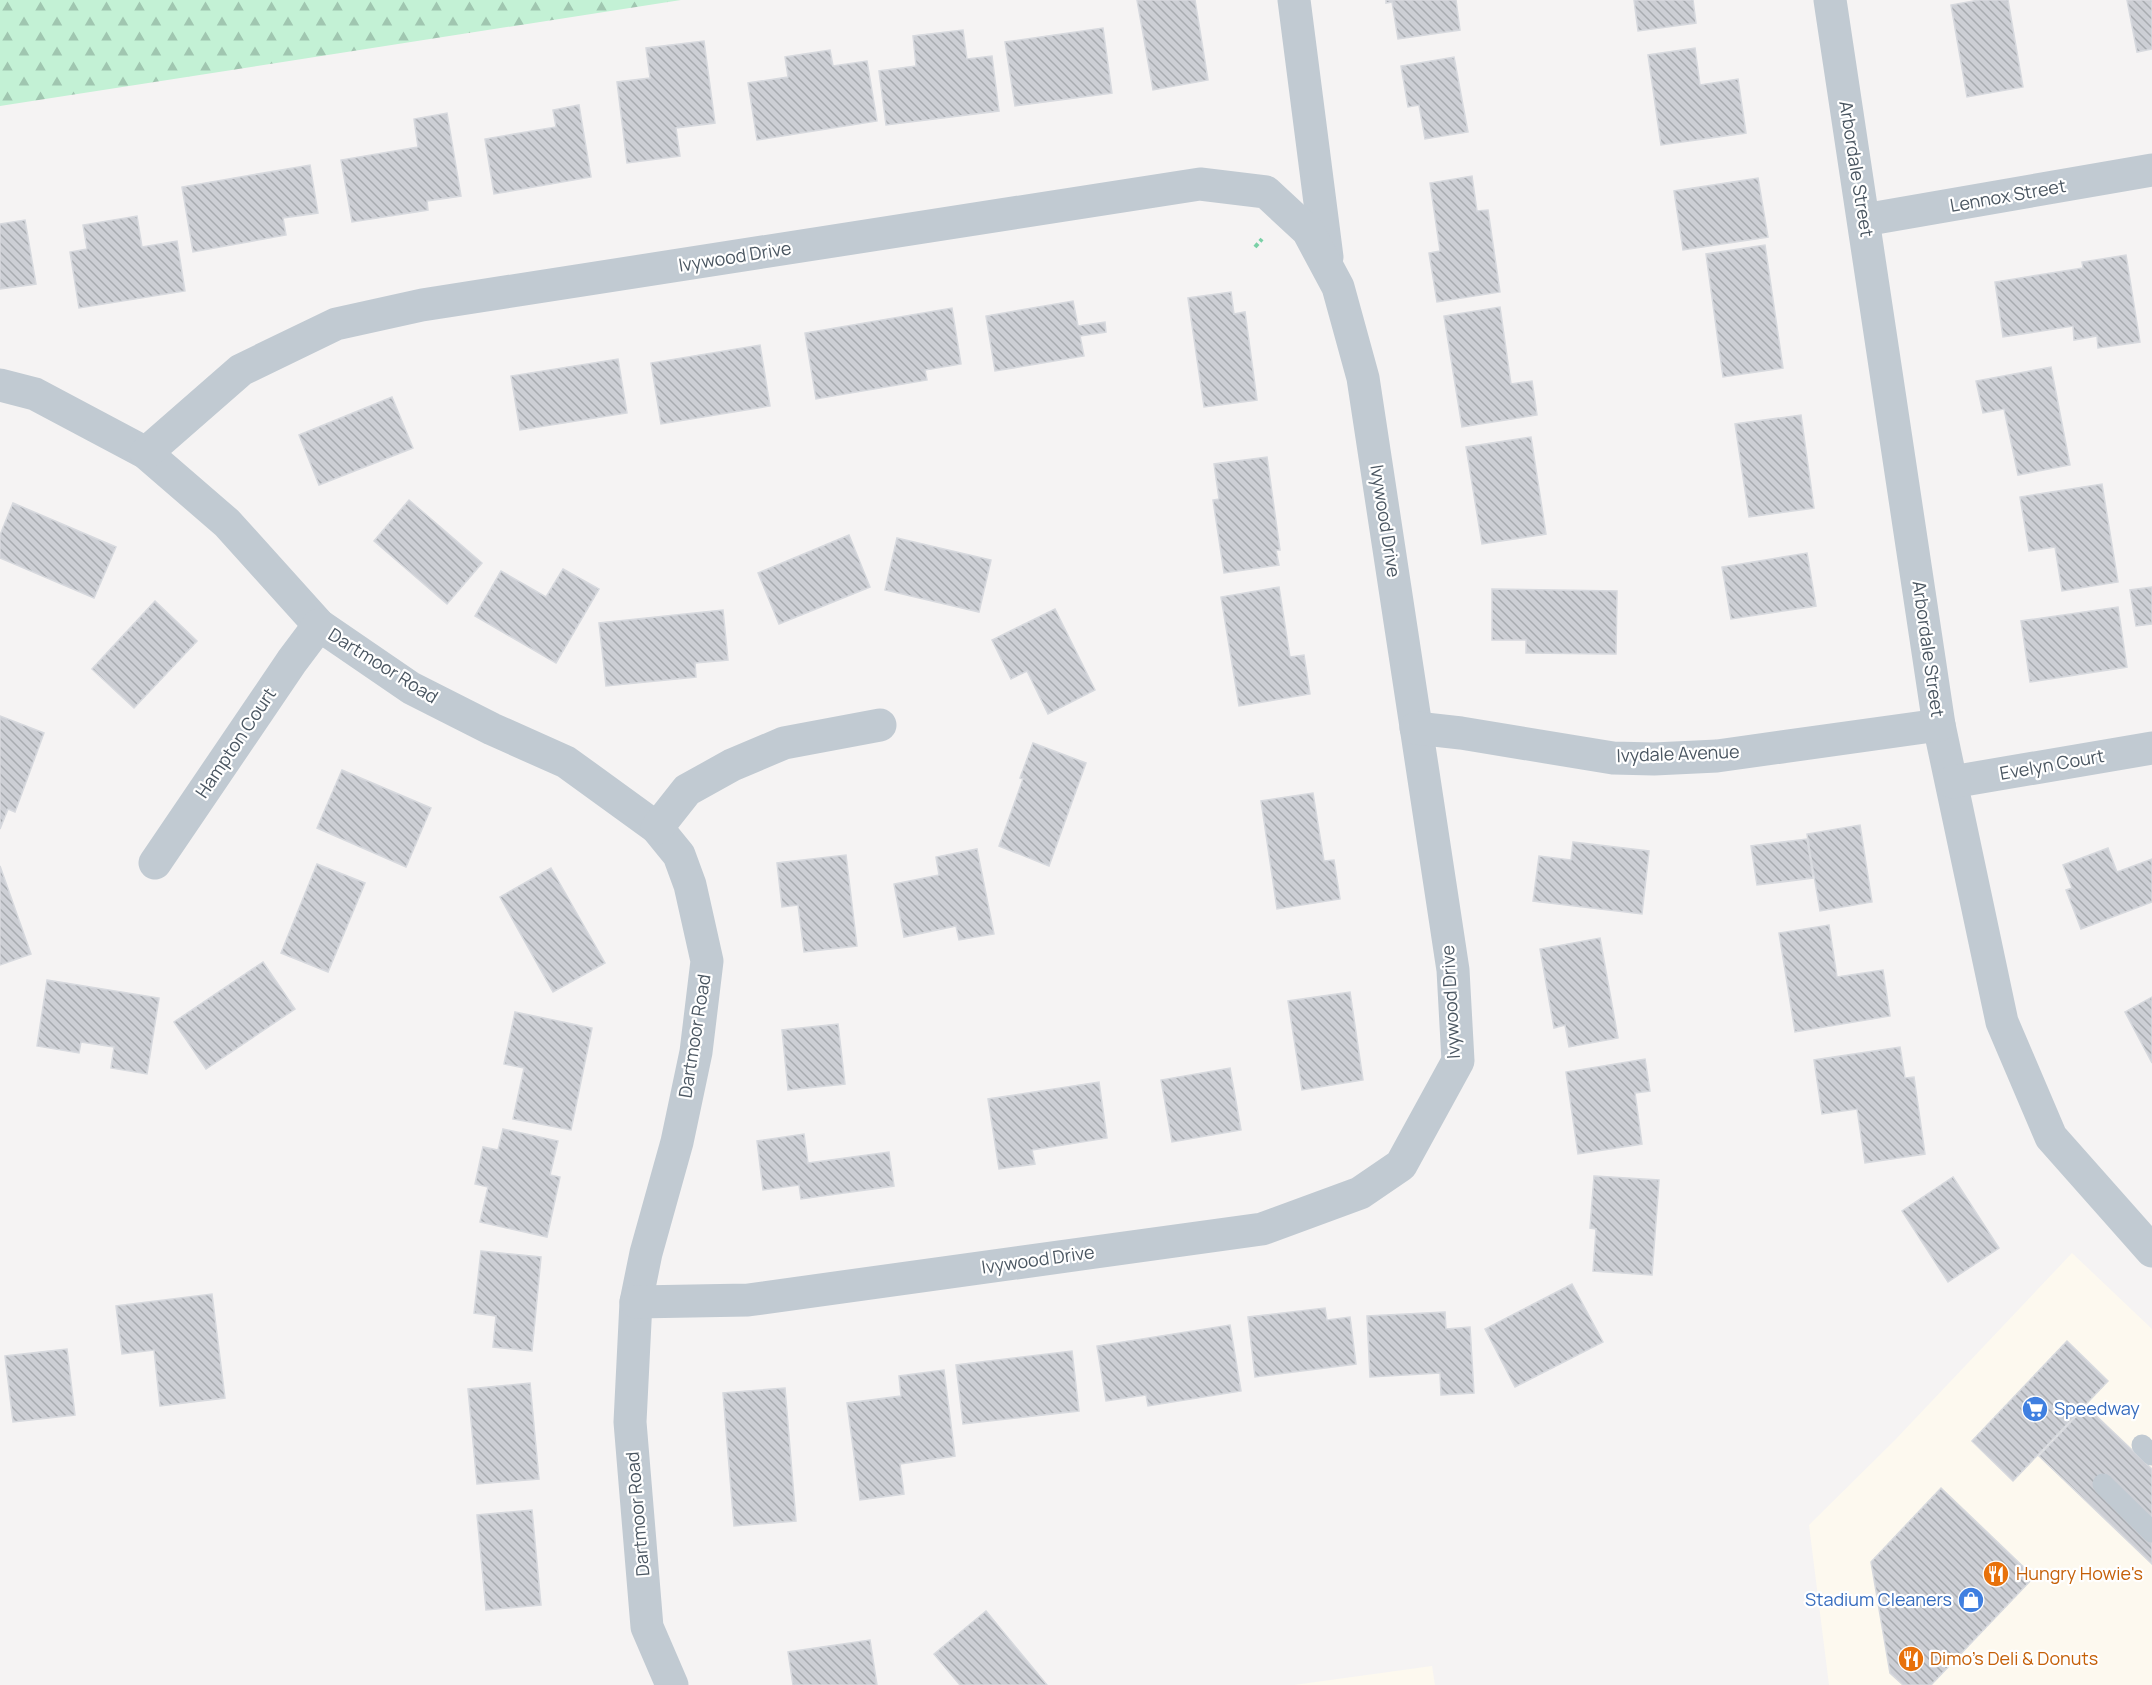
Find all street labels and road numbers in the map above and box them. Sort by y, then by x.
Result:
street label: Arbordale Street [1834,99,1880,239]
street label: Lennox Street [1948,173,2068,217]
street label: Ivywood Drive [677,235,793,277]
street label: Ivywood Drive [1365,463,1407,579]
street label: Arbordale Street [1908,579,1950,719]
street label: Dartmoor Road [324,622,443,708]
street label: Hampton Court [189,683,281,802]
street label: Ivydale Avenue [1616,739,1740,767]
street label: Evelyn Court [1998,743,2106,785]
street label: Ivywood Drive [1435,945,1465,1060]
street label: Dartmoor Road [672,972,716,1099]
street label: Ivywood Drive [980,1239,1096,1279]
street label: Dartmoor Road [620,1451,654,1577]

